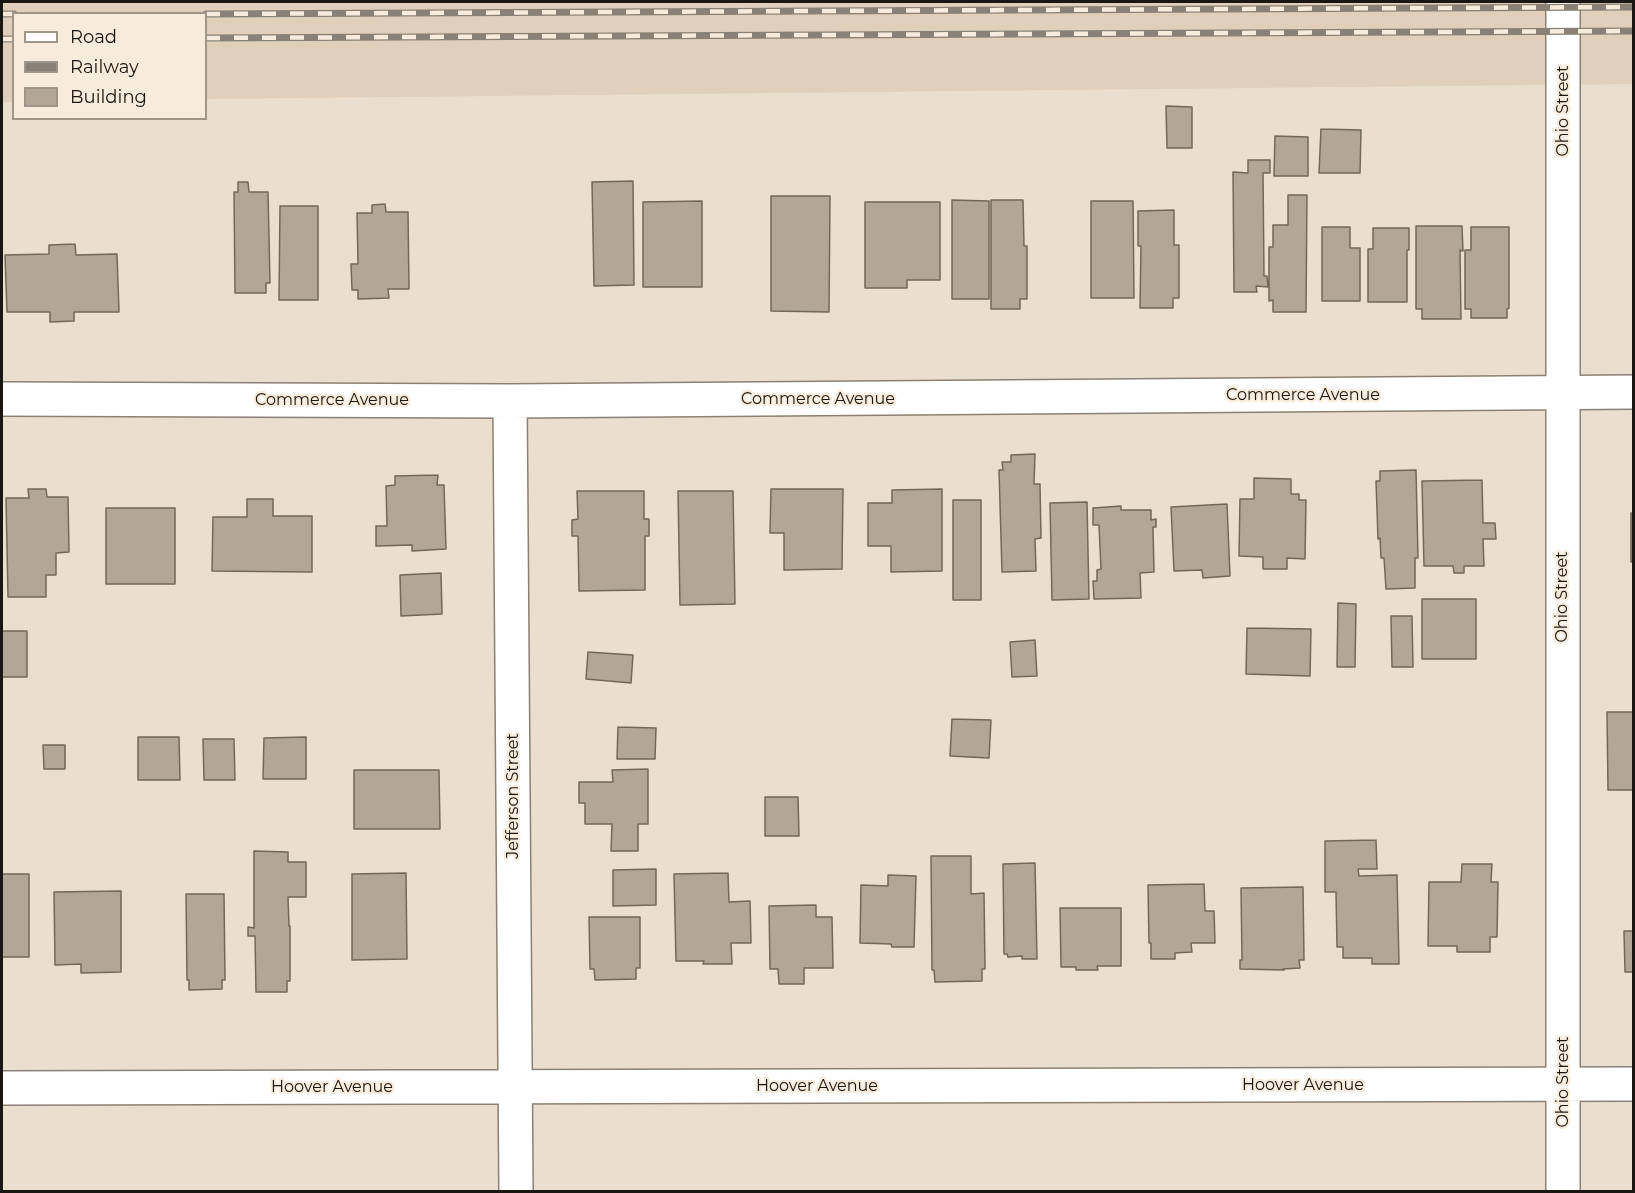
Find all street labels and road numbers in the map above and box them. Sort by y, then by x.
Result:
street label: Ohio Street [1553,65,1573,157]
street label: Commerce Avenue [1226,385,1380,405]
street label: Commerce Avenue [741,389,895,409]
street label: Commerce Avenue [255,390,409,410]
street label: Ohio Street [1552,551,1572,643]
street label: Jefferson Street [503,733,523,859]
street label: Ohio Street [1553,1036,1573,1128]
street label: Hoover Avenue [1242,1075,1364,1095]
street label: Hoover Avenue [756,1076,878,1096]
street label: Hoover Avenue [271,1077,393,1097]

